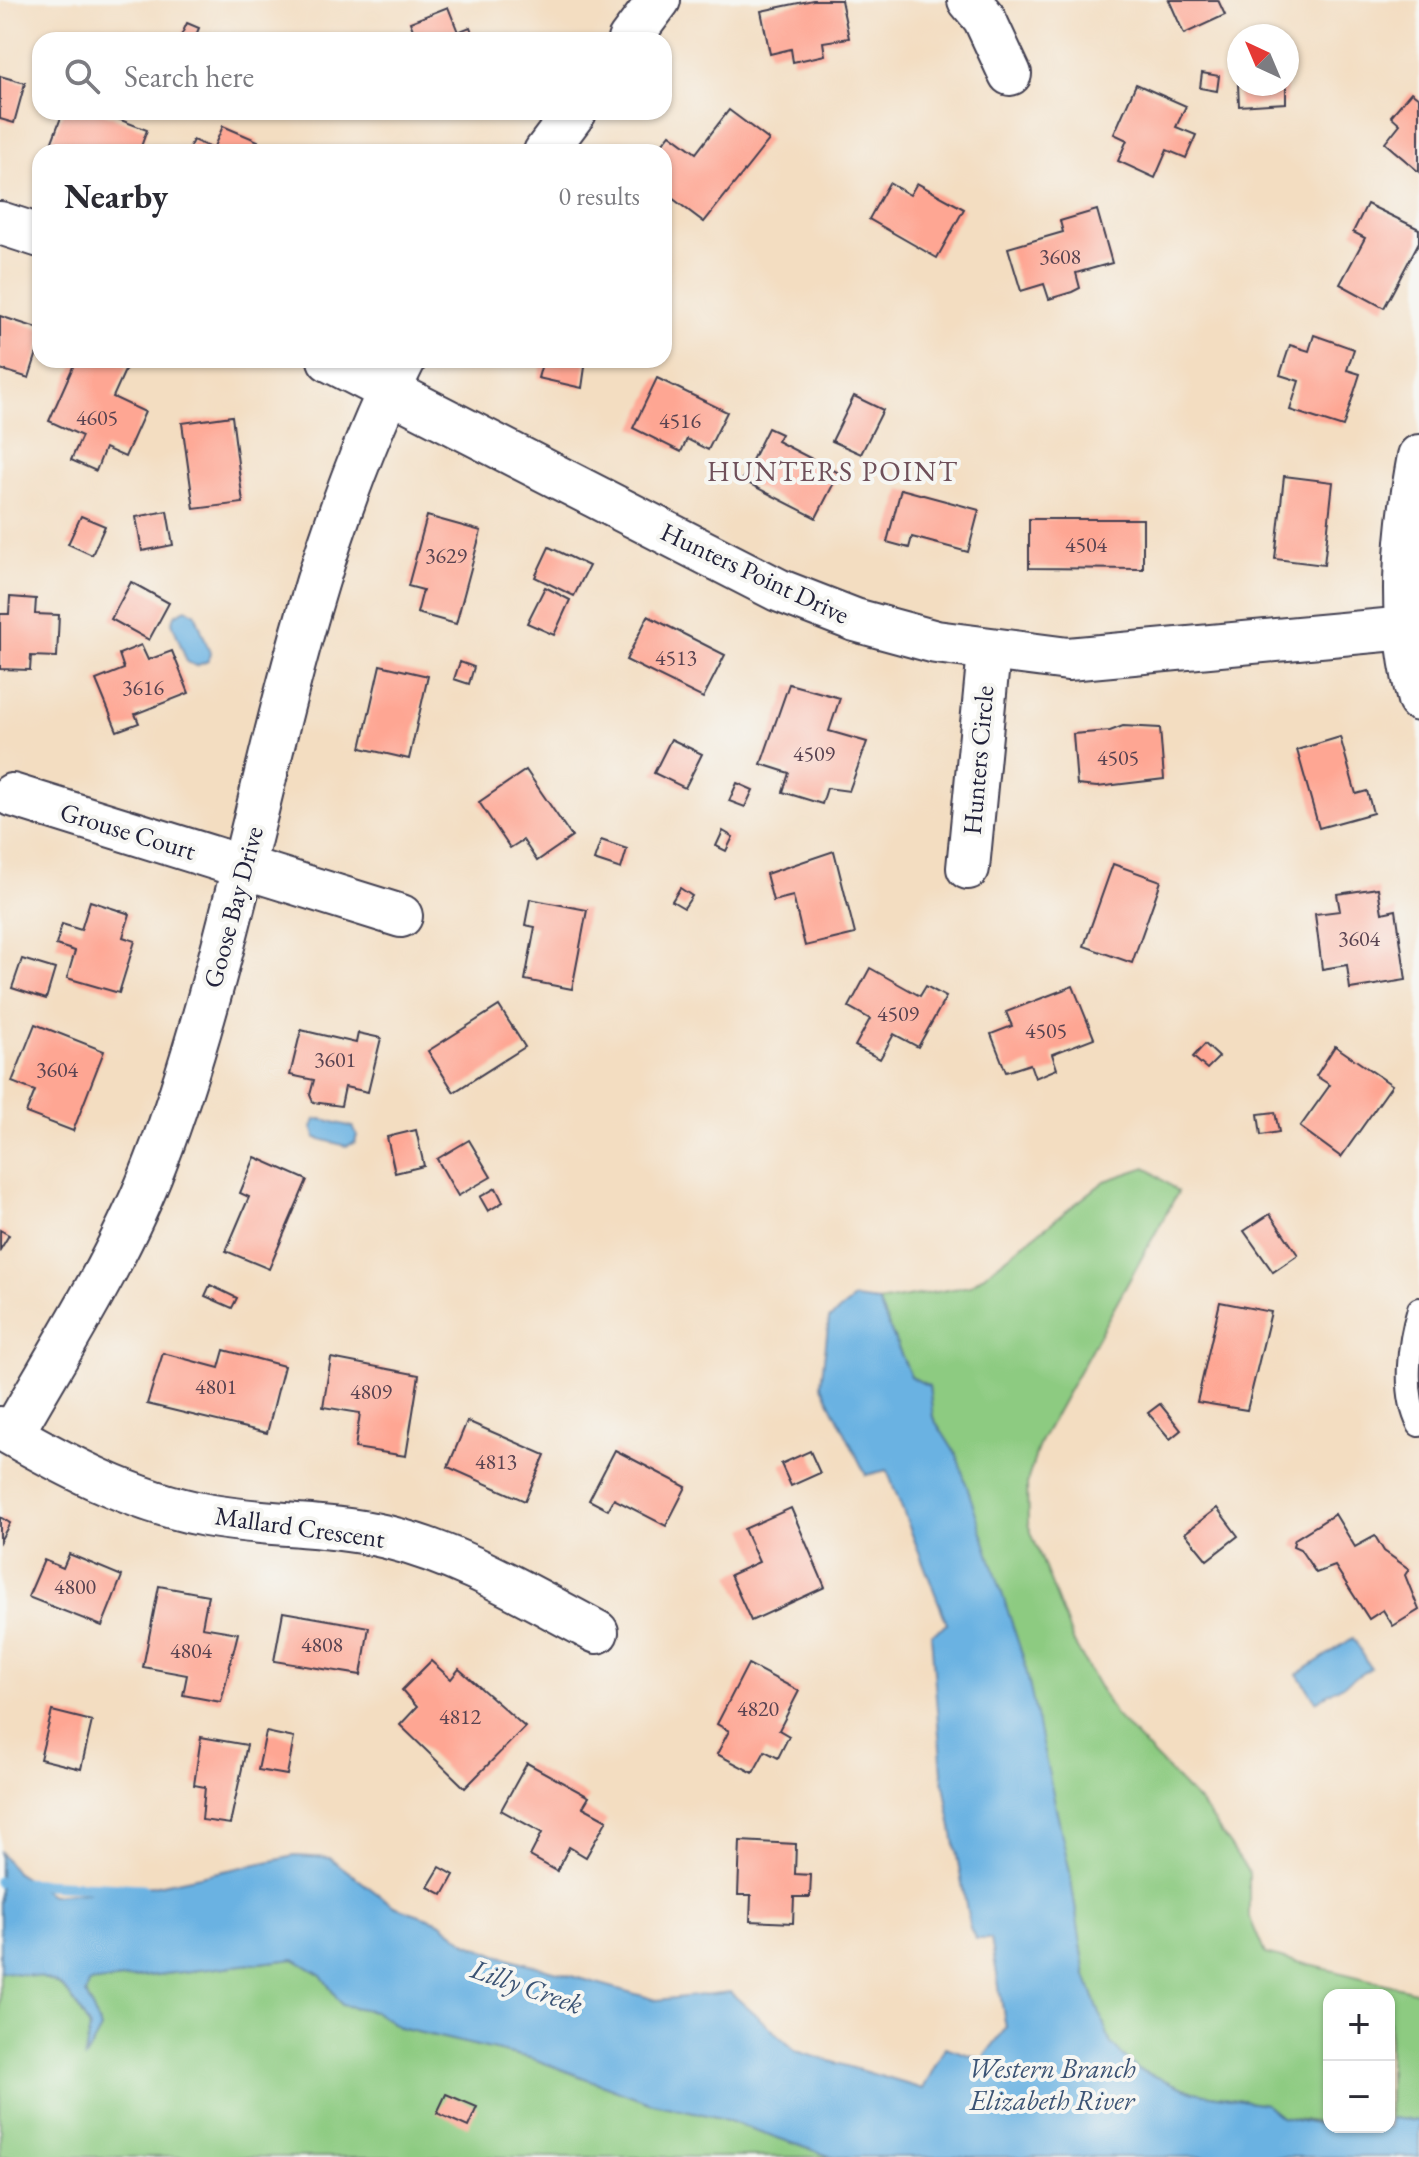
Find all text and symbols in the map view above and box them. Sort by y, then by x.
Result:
north arrow [1227,24,1299,96]
search box [32,32,672,120]
icon: search [60,54,104,98]
text: Search here [124,57,254,96]
text: Nearby [64,174,168,218]
text: 0 results [559,179,640,213]
house number: 3608 [1039,242,1081,271]
house number: 4605 [76,403,118,432]
house number: 4516 [659,406,702,435]
district label: HUNTERS POINT [707,453,959,489]
street label: Hunters Point Drive [655,514,855,632]
house number: 4504 [1065,530,1108,559]
house number: 3629 [425,541,468,570]
house number: 4513 [655,643,697,672]
house number: 3616 [122,673,165,702]
street label: Hunters Circle [955,684,1001,836]
house number: 4509 [793,739,836,768]
house number: 4505 [1097,743,1139,772]
street label: Grouse Court [56,794,200,868]
street label: Goose Bay Drive [195,822,271,992]
house number: 3604 [1338,924,1381,953]
house number: 4509 [877,999,920,1028]
house number: 4505 [1025,1016,1067,1045]
house number: 3601 [314,1045,356,1074]
house number: 3604 [36,1055,79,1084]
house number: 4801 [195,1372,237,1401]
house number: 4809 [350,1377,393,1406]
house number: 4813 [475,1447,517,1476]
street label: Mallard Crescent [213,1498,387,1556]
house number: 4800 [54,1572,97,1601]
house number: 4808 [301,1630,343,1659]
house number: 4804 [170,1636,213,1665]
house number: 4820 [737,1694,780,1723]
house number: 4812 [439,1702,482,1731]
water label: Lilly Creek [465,1950,588,2022]
map controls [1323,1989,1395,2133]
button: + [1323,1989,1395,2061]
water label: Western Branch Elizabeth River [968,2050,1136,2118]
button: − [1323,2061,1395,2133]

